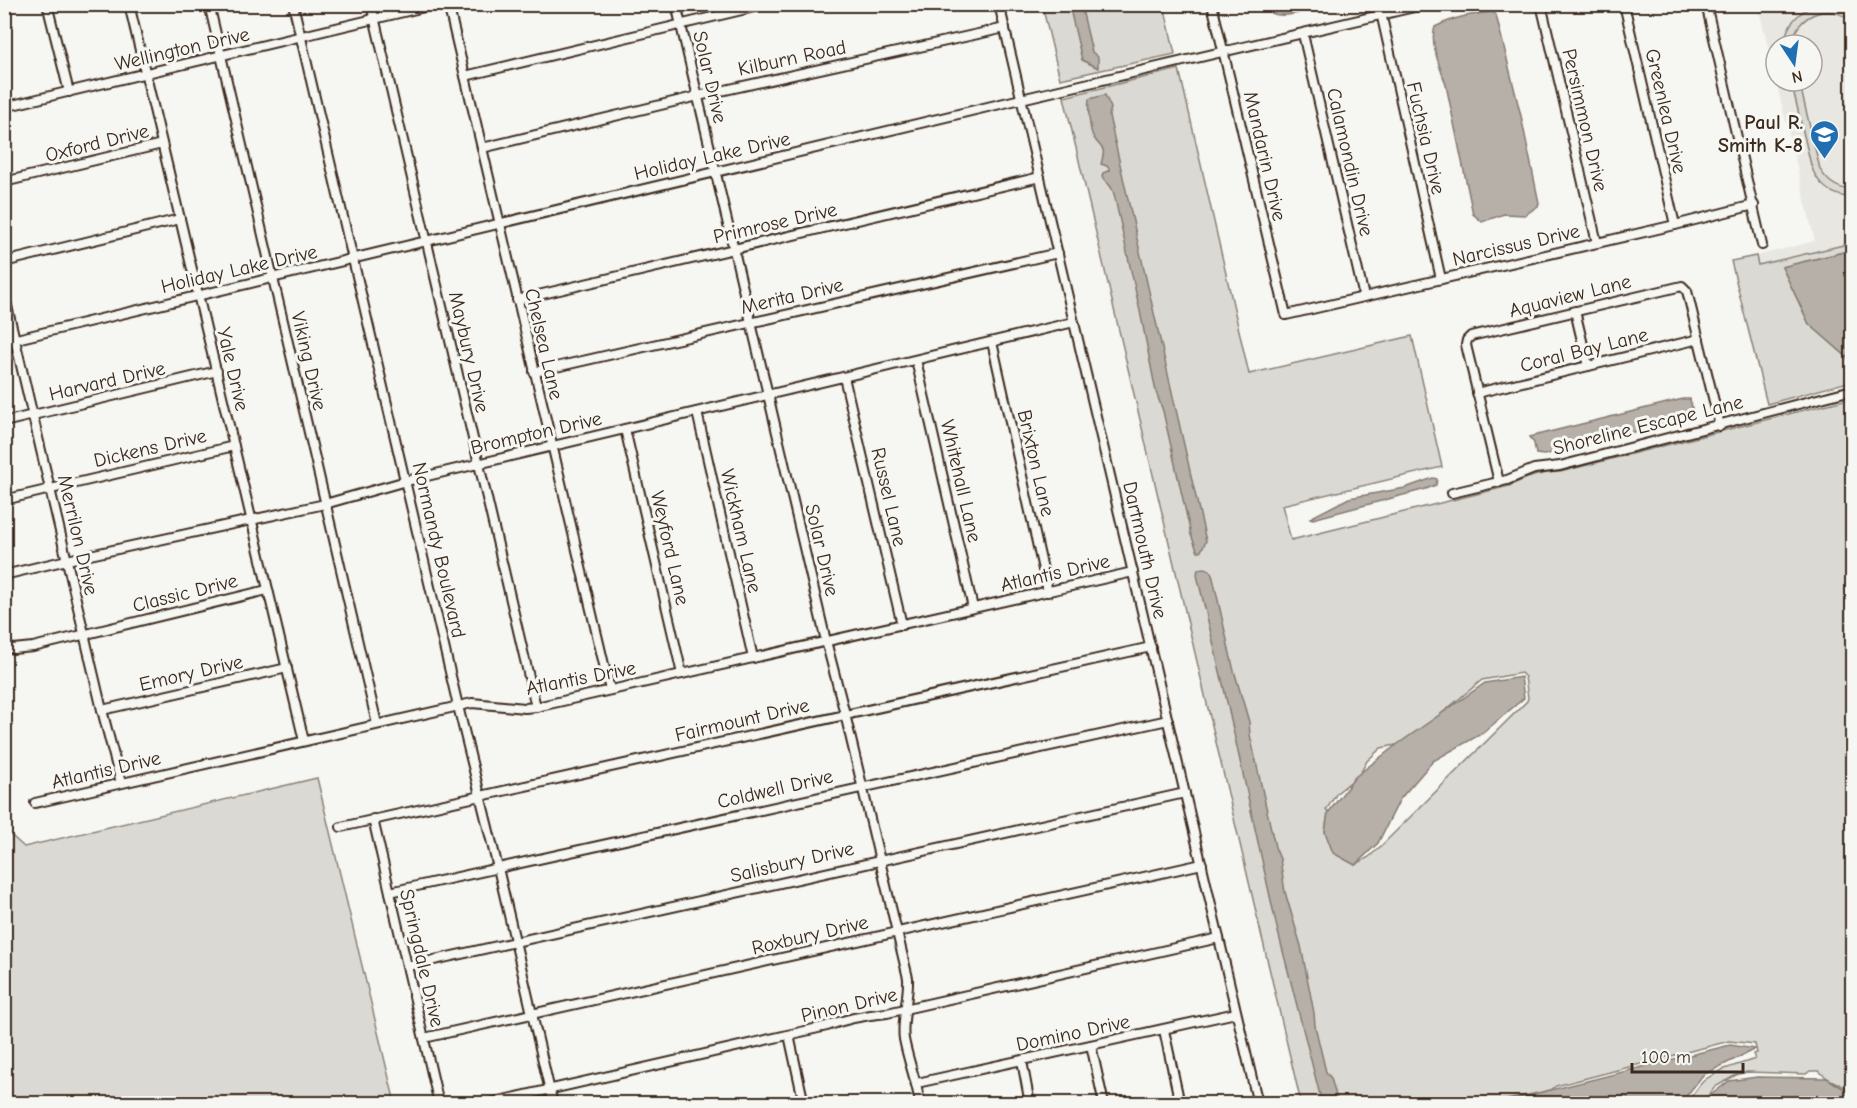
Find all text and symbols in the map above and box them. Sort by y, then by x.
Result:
street label: Wellington Drive [112,22,252,76]
street label: Solar Drive [688,29,732,125]
north arrow [1764,33,1824,93]
street label: Kilburn Road [736,35,848,81]
street label: Persimmon Drive [1557,46,1613,194]
street label: Greenlea Drive [1640,46,1692,176]
text: N [1790,67,1804,87]
street label: Fuchsia Drive [1402,79,1450,197]
street label: Calamondin Drive [1322,86,1378,238]
street label: Mandarin Drive [1239,89,1291,223]
place label: Paul R. Smith K-8 [1718,111,1803,157]
school or university icon: Paul R. Smith K-8 [1808,118,1840,160]
street label: Oxford Drive [43,119,151,167]
street label: Holiday Lake Drive [632,127,792,185]
street label: Primrose Drive [711,198,839,248]
street label: Narcissus Drive [1450,219,1582,271]
street label: Holiday Lake Drive [159,240,319,298]
street label: Aquaview Lane [1507,270,1633,322]
street label: Merita Drive [739,273,845,319]
street label: Chelsea Lane [520,286,568,402]
street label: Maybury Drive [444,289,494,415]
street label: Viking Drive [286,309,332,413]
street label: Coral Bay Lane [1518,323,1650,377]
street label: Yale Drive [212,325,254,413]
street label: Harvard Drive [47,356,167,406]
street label: Shoreline Escape Lane [1550,390,1746,460]
street label: Brompton Drive [468,407,604,459]
street label: Brixton Lane [1013,407,1059,519]
street label: Whitehall Lane [936,417,986,545]
street label: Dickens Drive [91,424,209,472]
street label: Russel Lane [866,445,912,549]
street label: Normandy Boulevard [408,460,470,640]
street label: Wickham Lane [716,467,766,595]
street label: Merrilon Drive [53,473,103,597]
street label: Dartmouth Drive [1118,479,1172,621]
street label: Weyford Lane [646,489,694,607]
street label: Solar Drive [800,502,844,598]
street label: Atlantis Drive [998,549,1112,597]
street label: Classic Drive [130,569,240,617]
street label: Emory Drive [137,650,245,696]
street label: Atlantis Drive [524,656,638,700]
street label: Fairmount Drive [673,693,811,747]
street label: Atlantis Drive [49,746,163,794]
street label: Coldwell Drive [715,765,835,813]
street label: Salisbury Drive [728,837,856,887]
street label: Springdale Drive [395,887,449,1029]
street label: Roxbury Drive [750,910,870,960]
street label: Pinon Drive [799,983,899,1027]
street label: Domino Drive [1014,1010,1132,1056]
scale bar [1632,1036,1743,1074]
text: 100 m [1641,1047,1691,1068]

